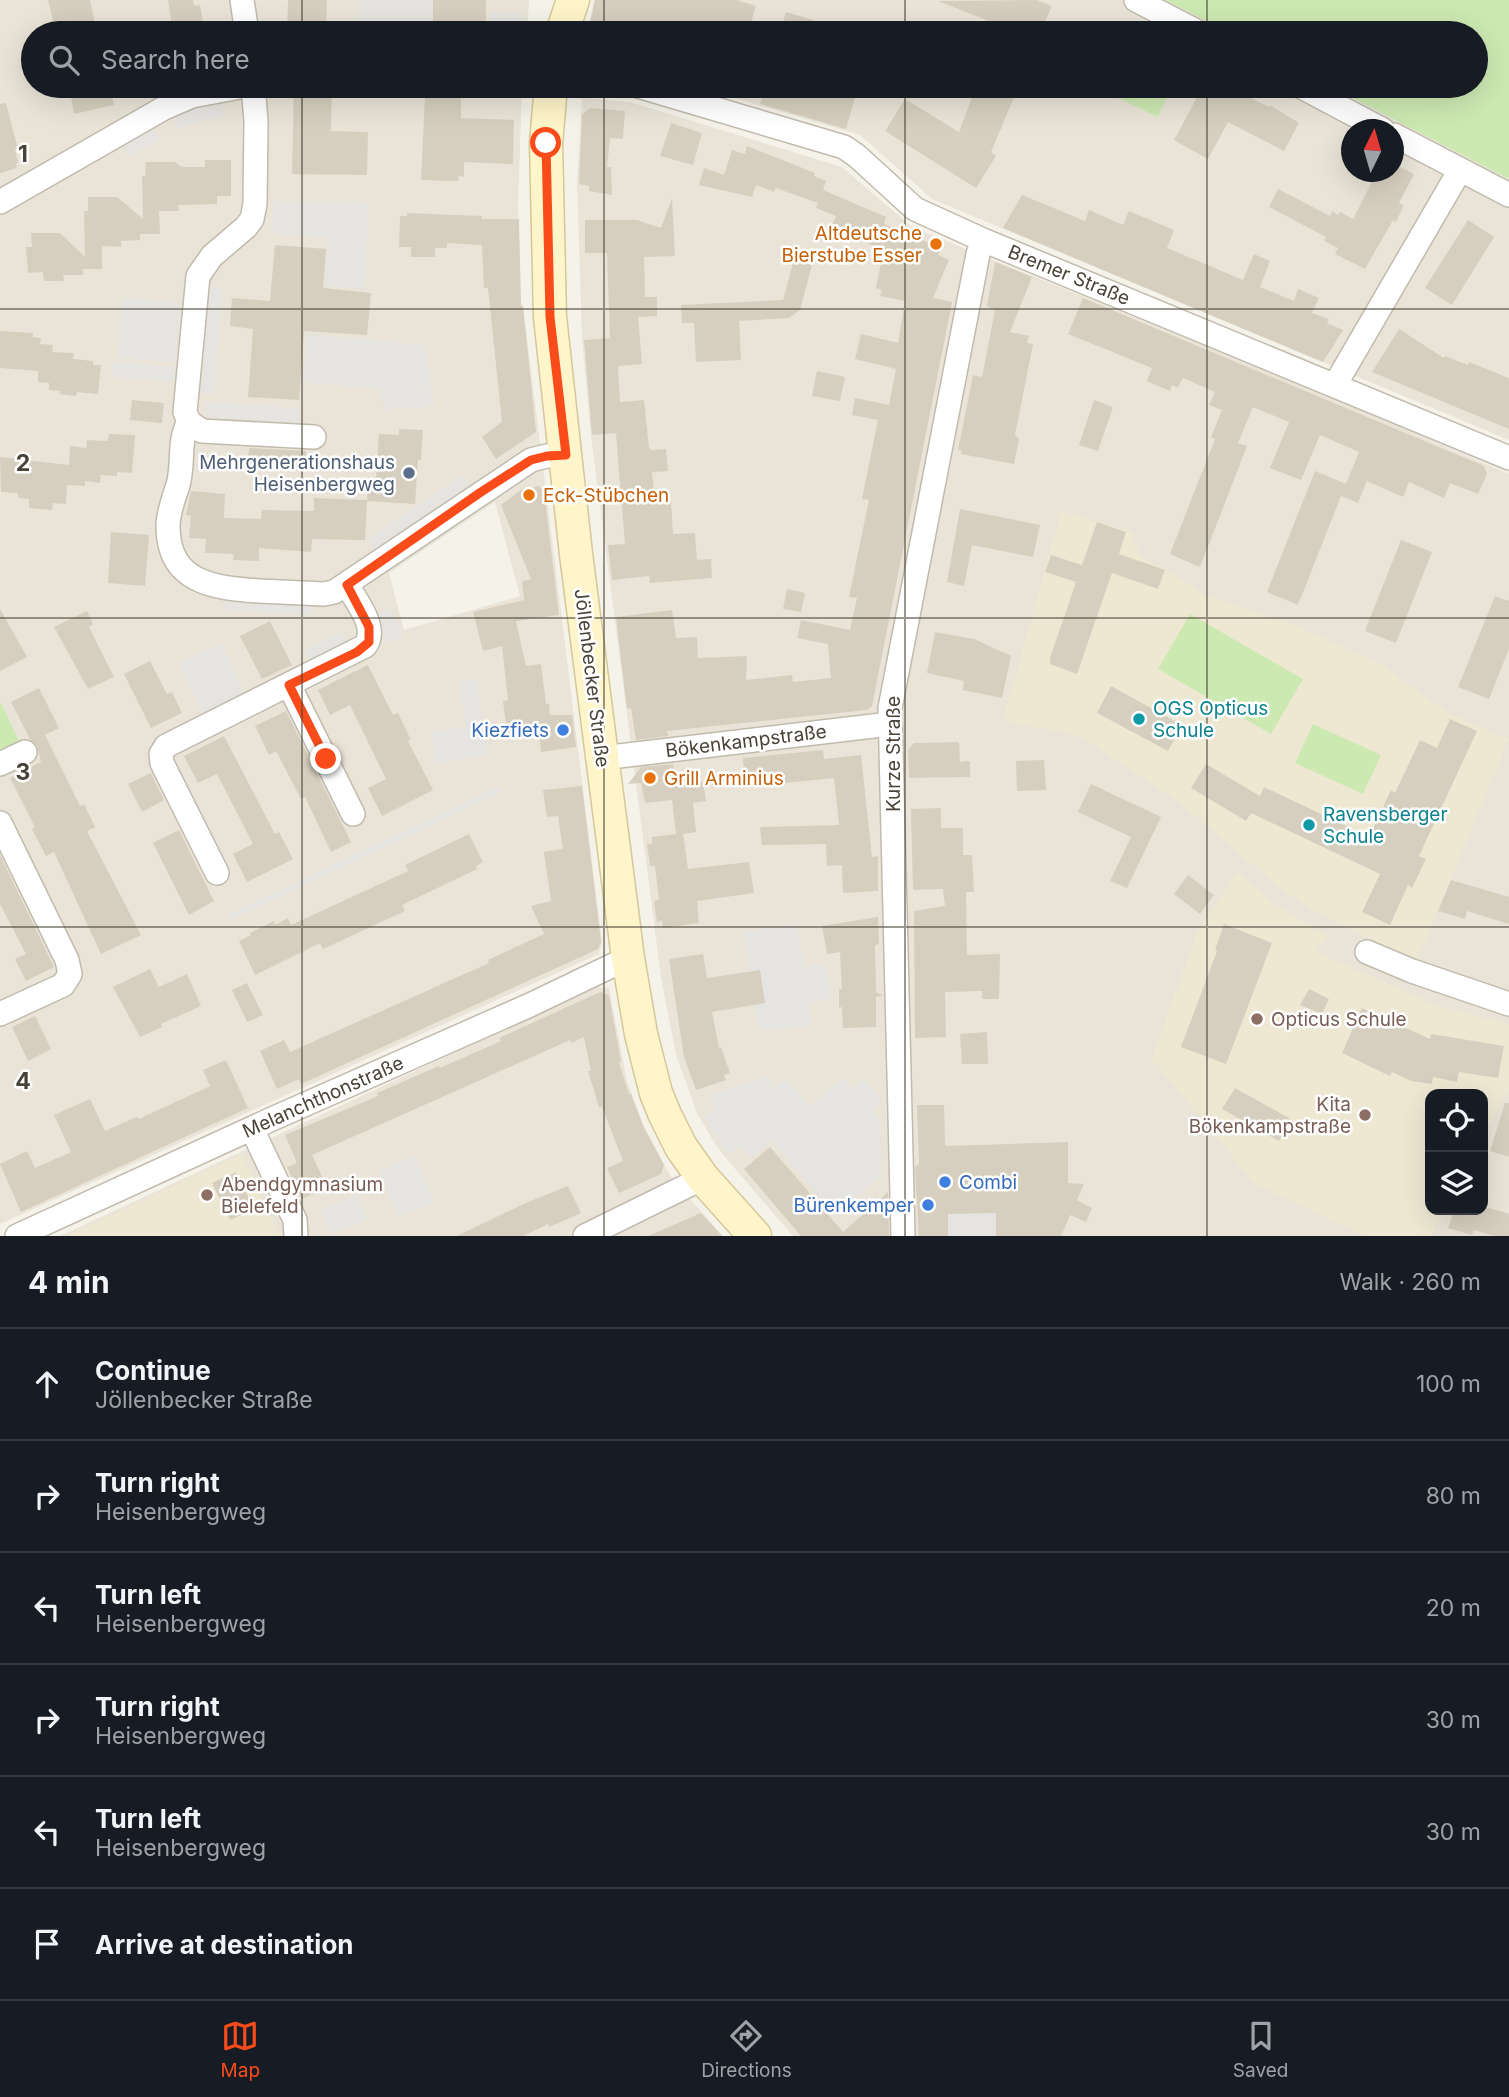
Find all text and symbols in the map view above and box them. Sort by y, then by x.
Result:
search box [21,21,1488,98]
icon: search [45,41,83,79]
text: Search here [101,44,250,75]
north arrow [1341,119,1404,182]
route start [530,127,561,158]
text: 1 [18,140,28,168]
place label: Altdeutsche Bierstube Esser [781,222,922,267]
marker: Altdeutsche Bierstube Esser [928,236,944,252]
street label: Bremer Straße [1005,240,1133,310]
text: 2 [16,449,30,477]
place label: Mehrgenerationshaus Heisenbergweg [199,451,395,496]
marker: Mehrgenerationshaus Heisenbergweg [401,465,417,481]
place label: Eck-Stübchen [543,484,669,507]
marker: Eck-Stübchen [521,487,537,503]
street label: Jöllenbecker Straße [570,587,614,769]
street label: Kurze Straße [882,696,905,812]
place label: OGS Opticus Schule [1153,697,1268,742]
marker: OGS Opticus Schule [1131,711,1147,727]
place label: Kiezfiets [471,719,549,742]
street label: Bökenkampstraße [664,720,828,762]
marker: Kiezfiets [555,722,571,738]
route end [310,743,341,774]
text: 3 [16,758,30,786]
place label: Grill Arminius [664,767,784,790]
marker: Grill Arminius [642,770,658,786]
place label: Ravensberger Schule [1323,803,1448,848]
marker: Ravensberger Schule [1301,817,1317,833]
place label: Opticus Schule [1271,1008,1407,1031]
marker: Opticus Schule [1249,1011,1265,1027]
street label: Melanchthonstraße [239,1051,407,1143]
text: 4 [15,1067,31,1095]
map controls [1425,1089,1488,1215]
button: locate [1425,1089,1488,1152]
place label: Kita Bökenkampstraße [1189,1093,1351,1138]
marker: Kita Bökenkampstraße [1357,1107,1373,1123]
button: layers [1425,1152,1488,1215]
place label: Combi [959,1171,1017,1194]
place label: Abendgymnasium Bielefeld [221,1173,383,1218]
marker: Combi [937,1174,953,1190]
marker: Abendgymnasium Bielefeld [199,1187,215,1203]
place label: Bürenkemper [794,1194,914,1217]
marker: Bürenkemper [920,1197,936,1213]
text: 4 min [28,1264,110,1300]
text: Walk · 260 m [1339,1268,1481,1296]
text: Continue [95,1355,211,1386]
icon: ahead [28,1365,66,1403]
text: 100 m [1416,1370,1481,1398]
text: Jöllenbecker Straße [95,1386,313,1414]
text: Turn right [95,1467,220,1498]
icon: right [28,1477,66,1515]
text: 80 m [1426,1482,1481,1510]
text: Heisenbergweg [95,1498,266,1526]
text: Turn left [95,1579,201,1610]
icon: left [28,1589,66,1627]
text: 20 m [1426,1594,1481,1622]
text: Heisenbergweg [95,1610,266,1638]
text: Turn right [95,1691,220,1722]
icon: right [28,1701,66,1739]
text: 30 m [1426,1706,1481,1734]
text: Heisenbergweg [95,1722,266,1750]
text: Turn left [95,1803,201,1834]
icon: left [28,1813,66,1851]
text: 30 m [1426,1818,1481,1846]
text: Heisenbergweg [95,1834,266,1862]
icon: arrive [28,1925,66,1963]
text: Arrive at destination [95,1929,354,1960]
tab: Map [221,2017,260,2082]
tab: Directions [701,2017,792,2082]
tab: Saved [1233,2017,1288,2082]

